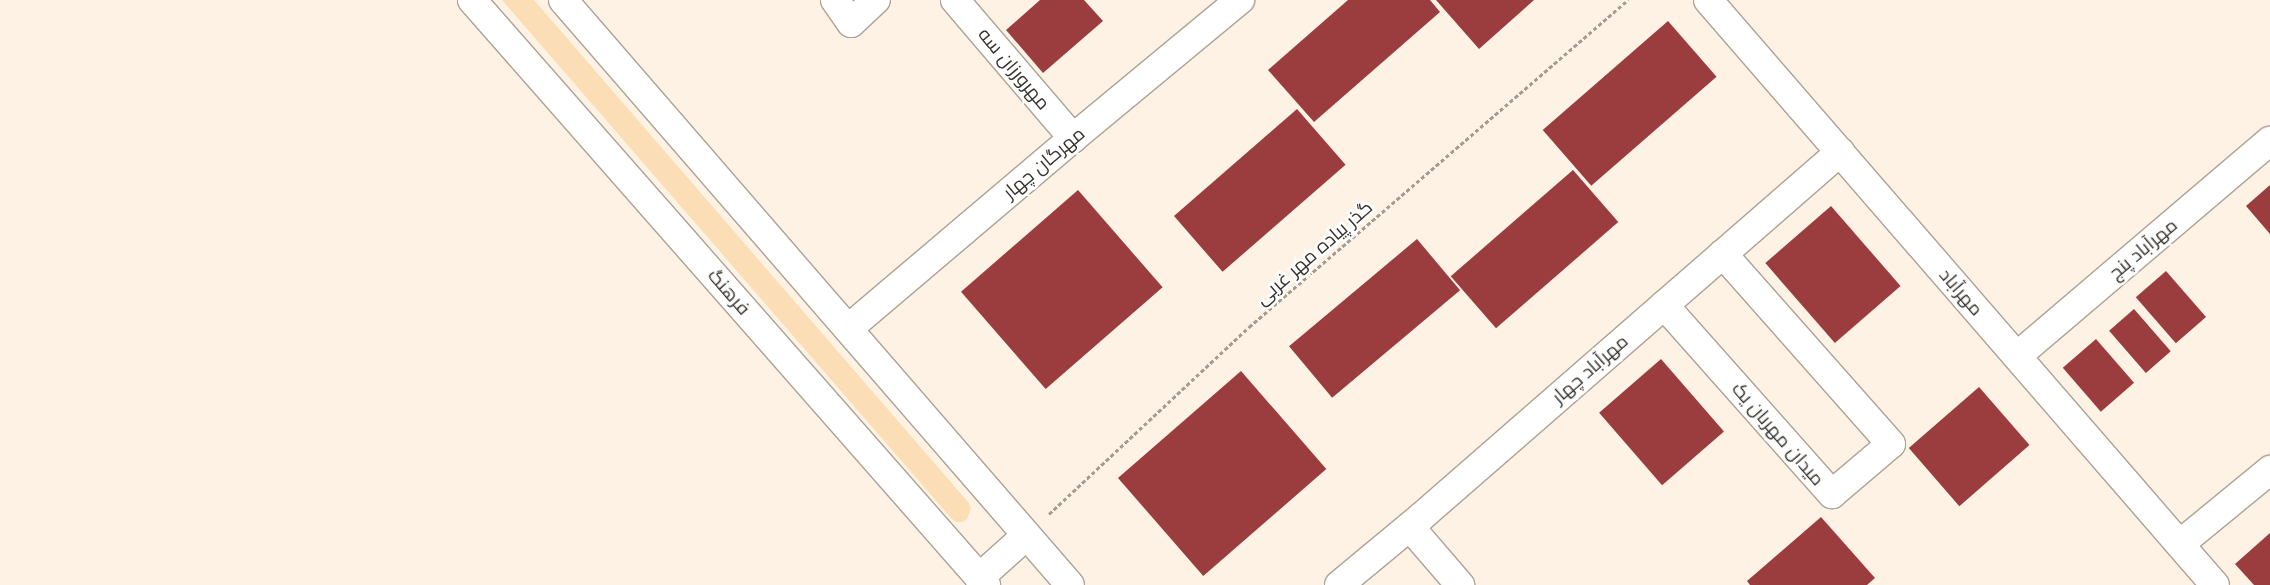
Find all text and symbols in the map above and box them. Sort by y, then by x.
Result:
street label: مهرورزان سه [973,23,1055,115]
street label: مهرگان چهار [998,122,1090,204]
street label: گذر پیاده مهر غربی [1251,196,1377,310]
street label: مهرآباد پنج [2104,214,2182,284]
street label: فرهنگ [703,264,755,320]
street label: مهرآباد [1934,264,1988,320]
street label: مهرآباد چهار [1547,330,1633,408]
street label: میدان مهربان یک [1727,378,1829,490]

